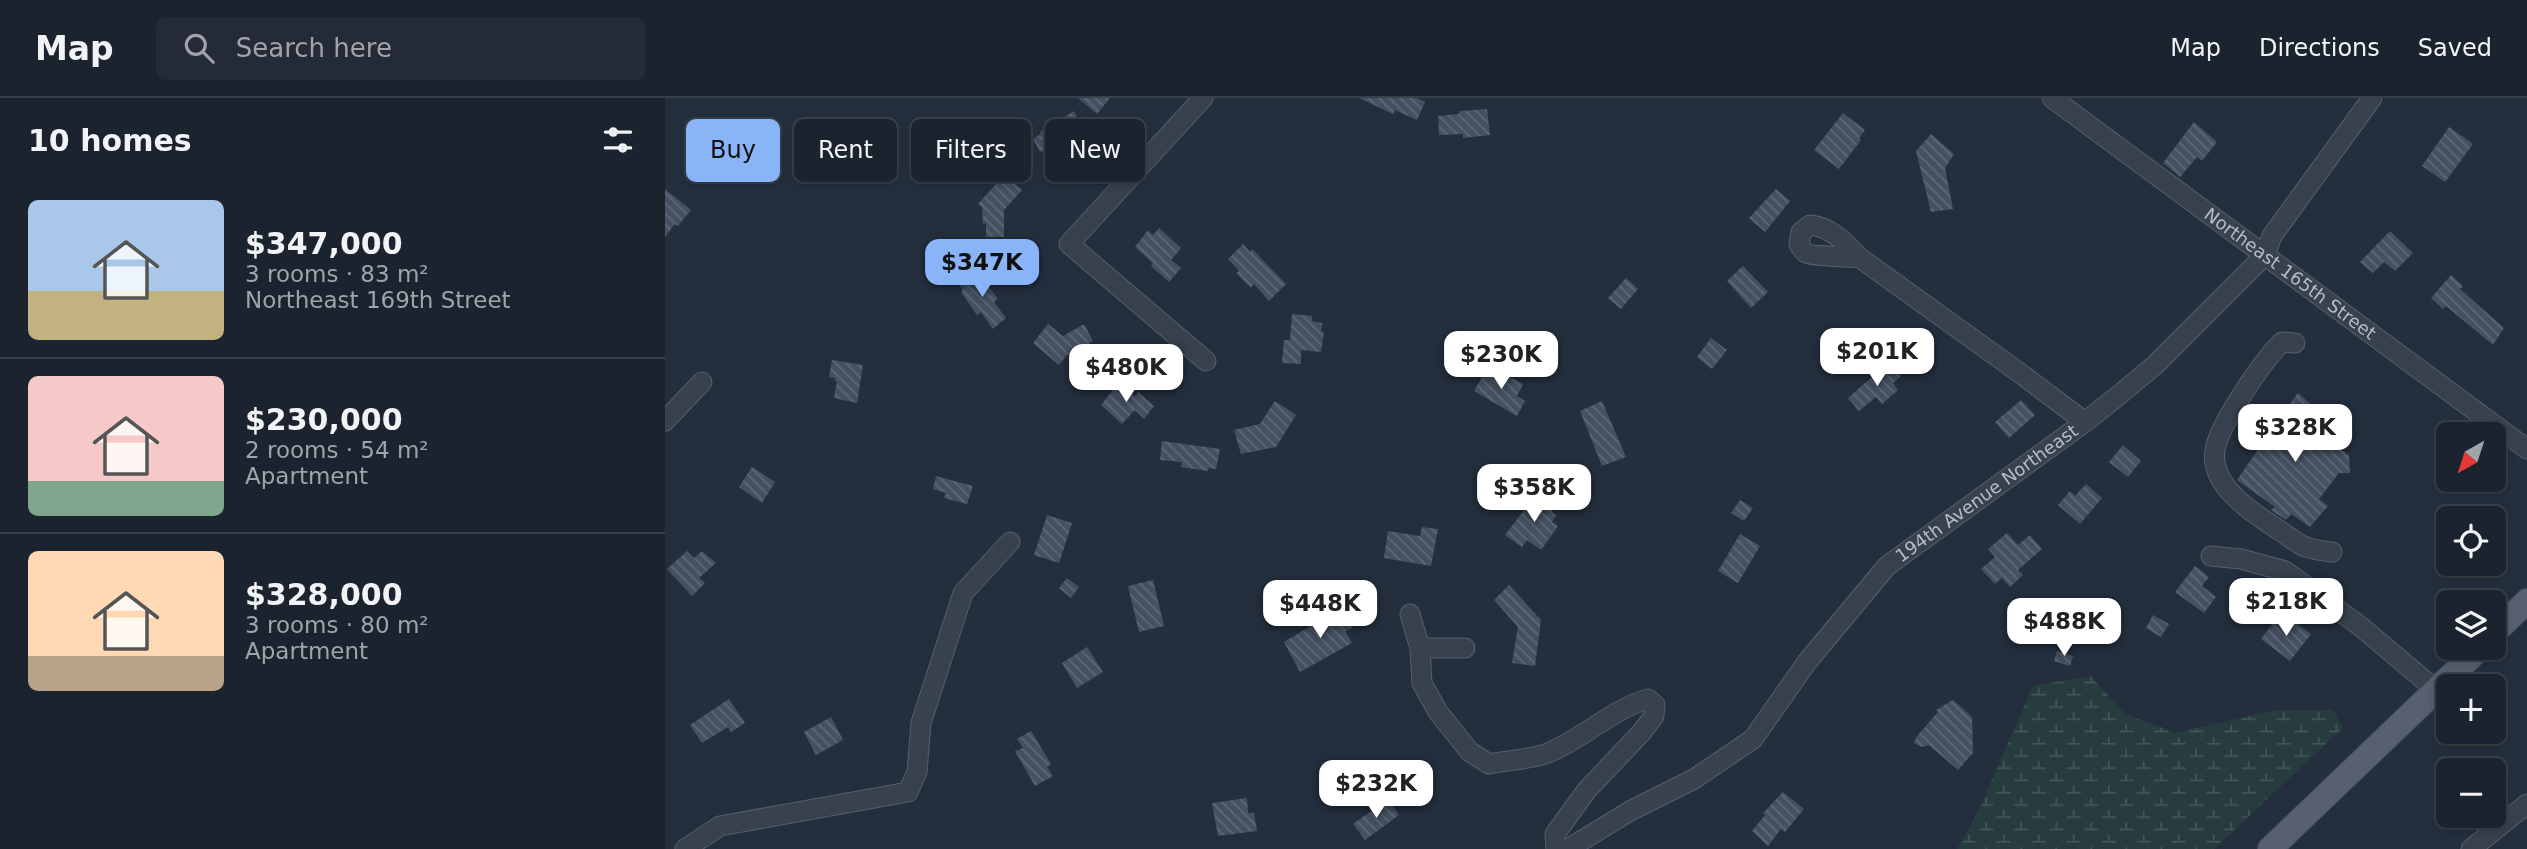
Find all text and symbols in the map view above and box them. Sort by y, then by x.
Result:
search box [156,17,646,80]
text: Map [35,29,114,68]
icon: search [180,29,218,67]
text: Search here [236,33,392,63]
text: Map [2170,34,2221,62]
text: Directions [2259,34,2380,62]
text: Saved [2418,34,2492,62]
chip: Buy [686,119,780,182]
chip: Rent [794,119,897,182]
chip: Filters [911,119,1031,182]
chip: New [1045,119,1145,182]
icon: filters [599,121,637,159]
text: 10 homes [28,123,192,158]
street label: Northeast 165th Street [2200,203,2380,344]
text: $347,000 [245,226,403,261]
icon: home [84,228,168,312]
pin: $347K [933,240,1031,299]
text: $347K [941,249,1023,275]
text: 3 rooms · 83 m² [245,261,429,287]
text: Northeast 169th Street [245,287,511,313]
pin: $201K [1828,328,1926,388]
pin: $230K [1452,331,1550,391]
text: $201K [1836,338,1918,364]
text: $230K [1460,341,1542,367]
pin: $480K [1077,344,1175,404]
text: $480K [1085,354,1167,380]
text: $230,000 [245,402,403,437]
icon: home [84,404,168,488]
pin: $328K [2246,404,2344,464]
text: $328K [2254,414,2336,440]
street label: 194th Avenue Northeast [1891,420,2082,566]
north arrow [2436,422,2506,492]
map controls [2436,422,2506,828]
text: 2 rooms · 54 m² [245,437,429,463]
text: Apartment [245,463,368,489]
pin: $358K [1485,464,1583,524]
text: $358K [1493,474,1575,500]
button: locate [2436,506,2506,576]
text: $328,000 [245,577,403,612]
pin: $218K [2237,578,2335,638]
icon: home [84,579,168,663]
pin: $448K [1271,580,1369,640]
text: $218K [2245,588,2327,614]
text: $448K [1279,590,1361,616]
button: layers [2436,590,2506,660]
pin: $488K [2015,598,2113,658]
text: $488K [2023,608,2105,634]
text: 3 rooms · 80 m² [245,612,429,638]
text: Apartment [245,638,368,664]
button: + [2436,674,2506,744]
button: − [2436,758,2506,828]
pin: $232K [1327,760,1425,820]
text: $232K [1335,770,1417,796]

